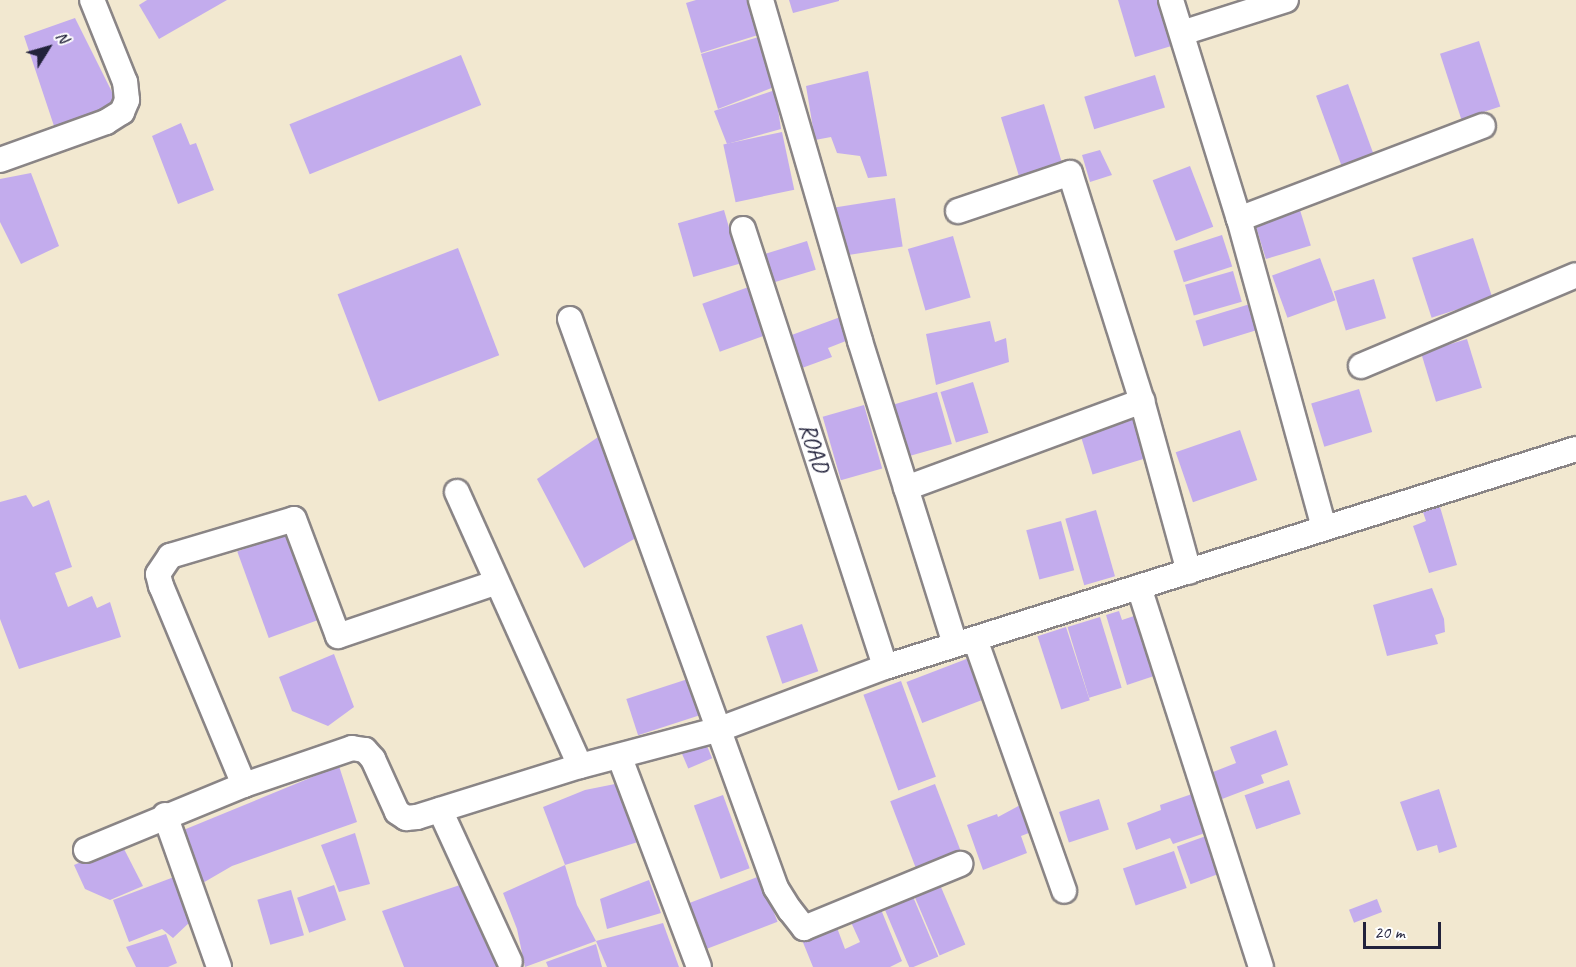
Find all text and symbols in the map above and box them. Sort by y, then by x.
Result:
north arrow [18,18,78,78]
text: N [51,27,73,47]
street label: ROAD [793,420,835,476]
scale bar [1366,910,1444,948]
text: 20 m [1374,921,1405,943]

